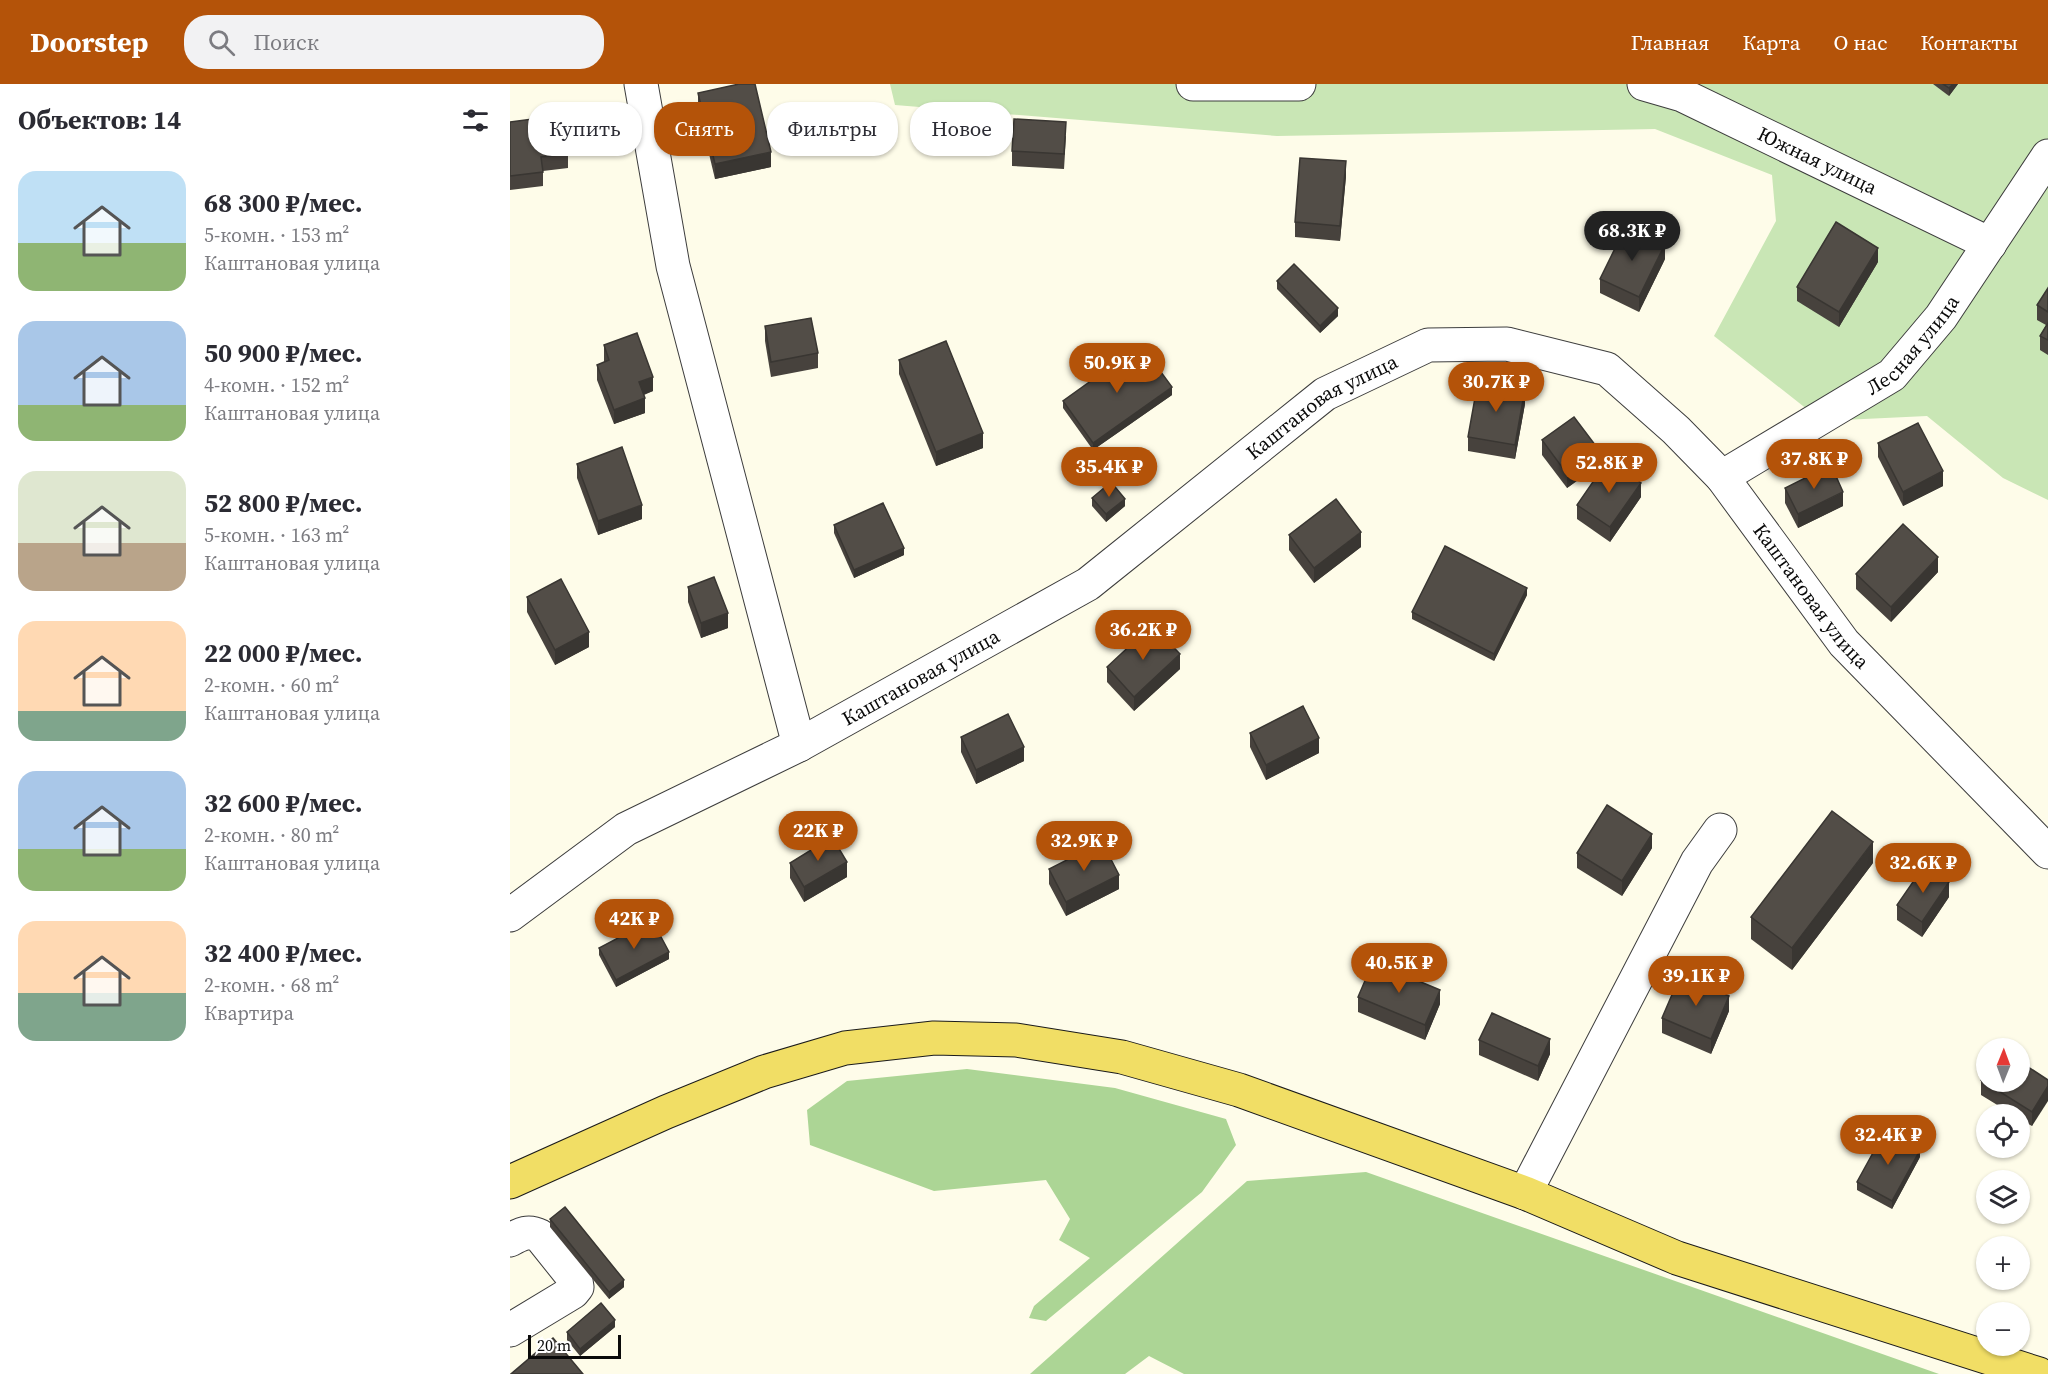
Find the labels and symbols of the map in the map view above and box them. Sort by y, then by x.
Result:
street label: Южная улица [1753,120,1883,202]
pin: 68.3K ₽ [1577,211,1687,262]
street label: Лесная улица [1861,289,1966,402]
pin: 50.9K ₽ [1062,343,1172,394]
street label: Каштановая улица [1240,347,1403,466]
pin: 30.7K ₽ [1441,362,1551,413]
pin: 37.8K ₽ [1759,439,1869,490]
pin: 52.8K ₽ [1554,443,1664,494]
pin: 35.4K ₽ [1054,447,1164,498]
street label: Каштановая улица [1747,517,1876,675]
pin: 36.2K ₽ [1088,610,1198,661]
street label: Каштановая улица [837,622,1005,732]
pin: 22K ₽ [776,811,860,862]
pin: 32.9K ₽ [1029,821,1139,872]
pin: 32.6K ₽ [1868,843,1978,894]
pin: 42K ₽ [592,899,676,950]
pin: 40.5K ₽ [1344,943,1454,994]
pin: 39.1K ₽ [1641,956,1751,1007]
north arrow [1976,1038,2030,1092]
pin: 32.4K ₽ [1833,1115,1943,1166]
scale bar [528,1332,621,1360]

